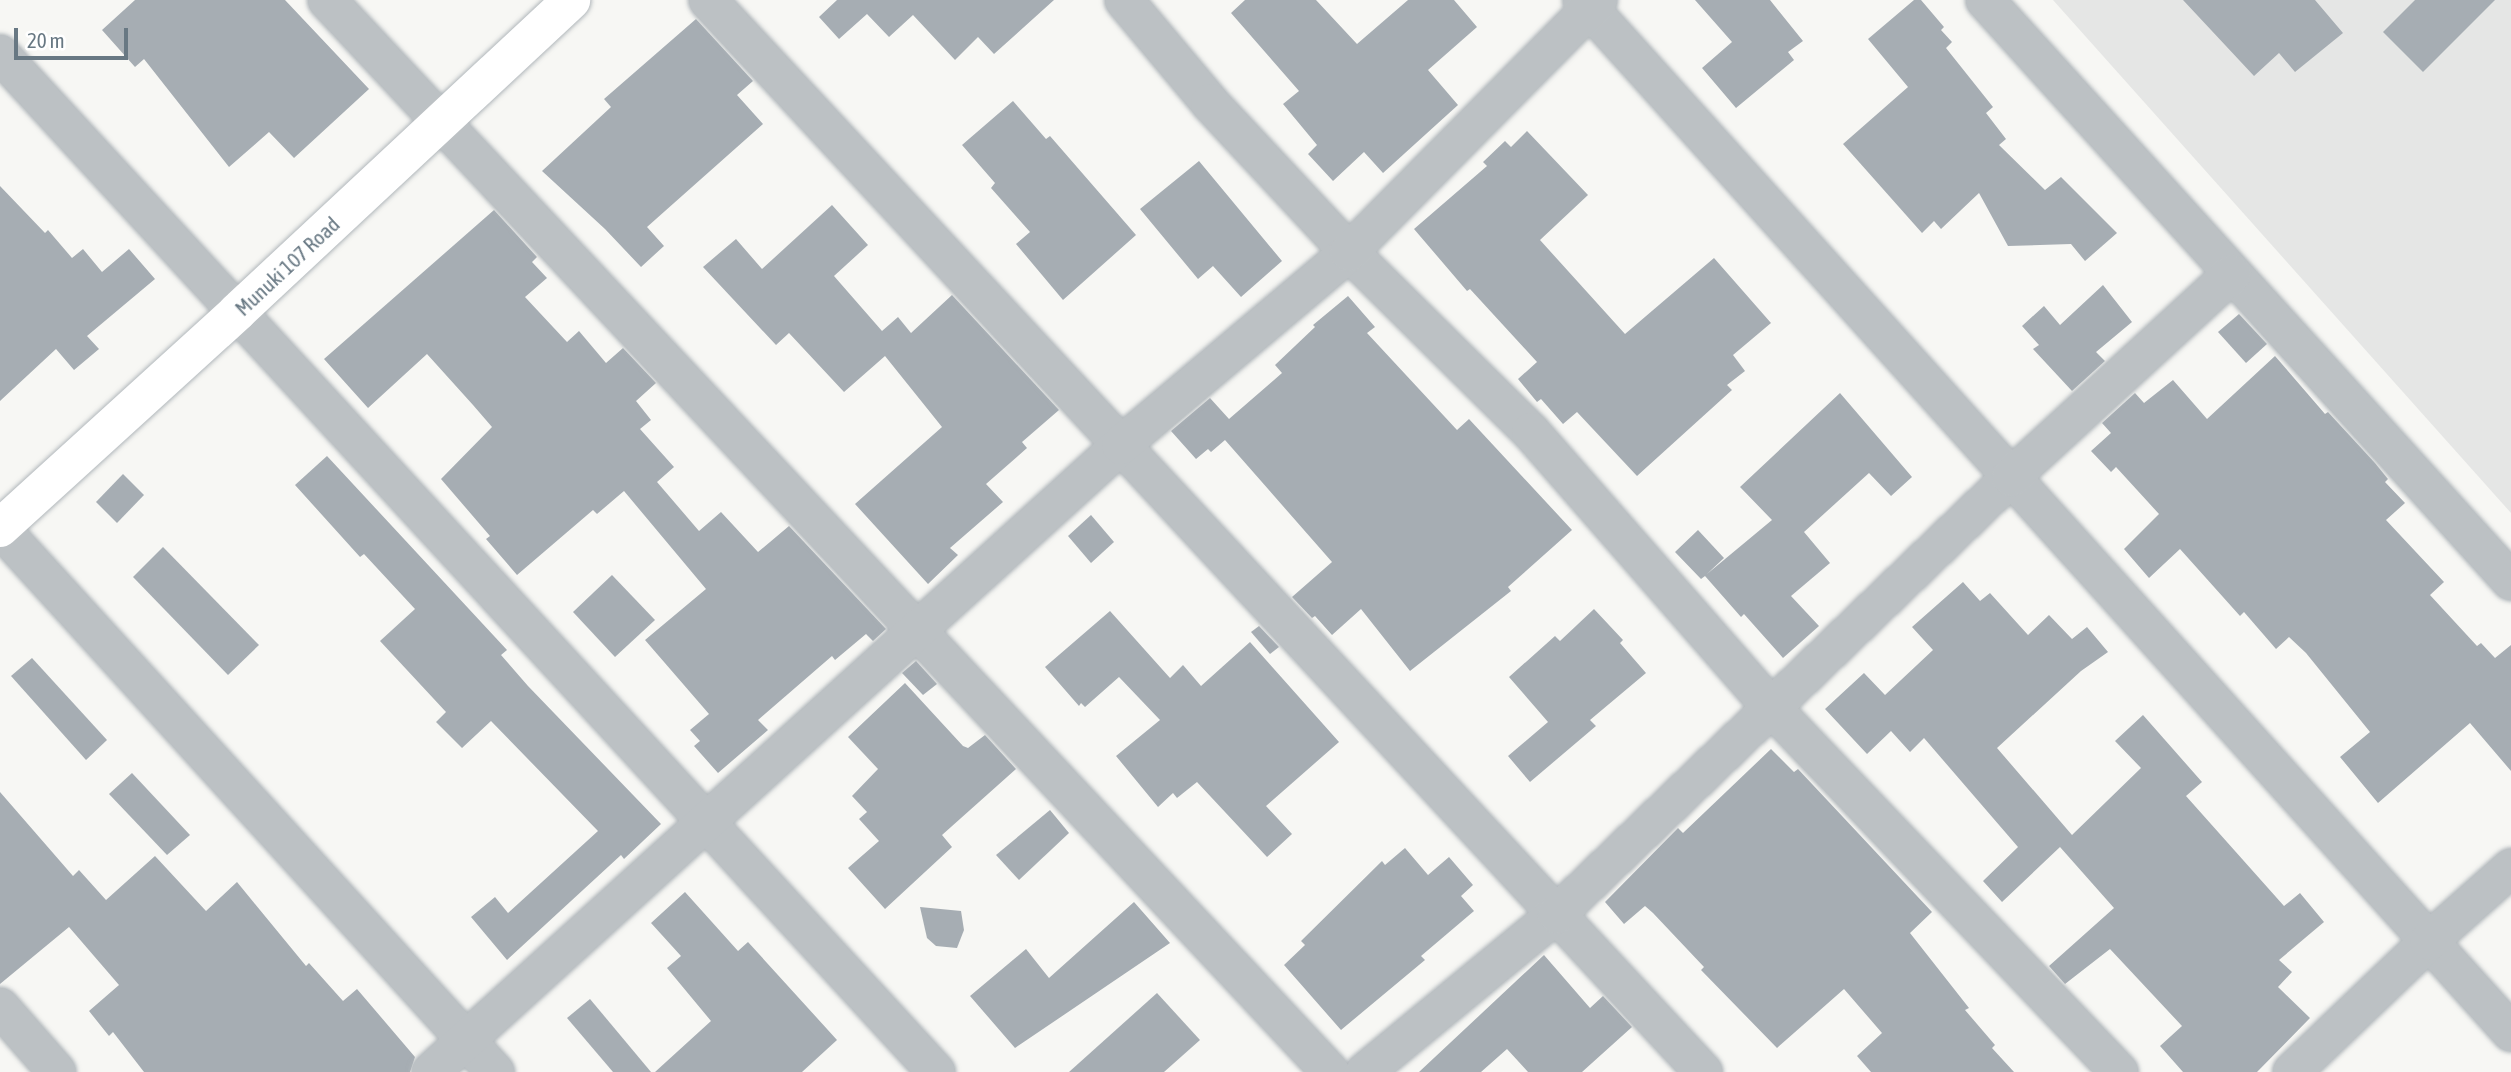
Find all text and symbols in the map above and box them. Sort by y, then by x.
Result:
scale bar [18,14,131,58]
text: 20 m [27,28,65,52]
street label: Munuki 107 Road [230,211,344,321]

